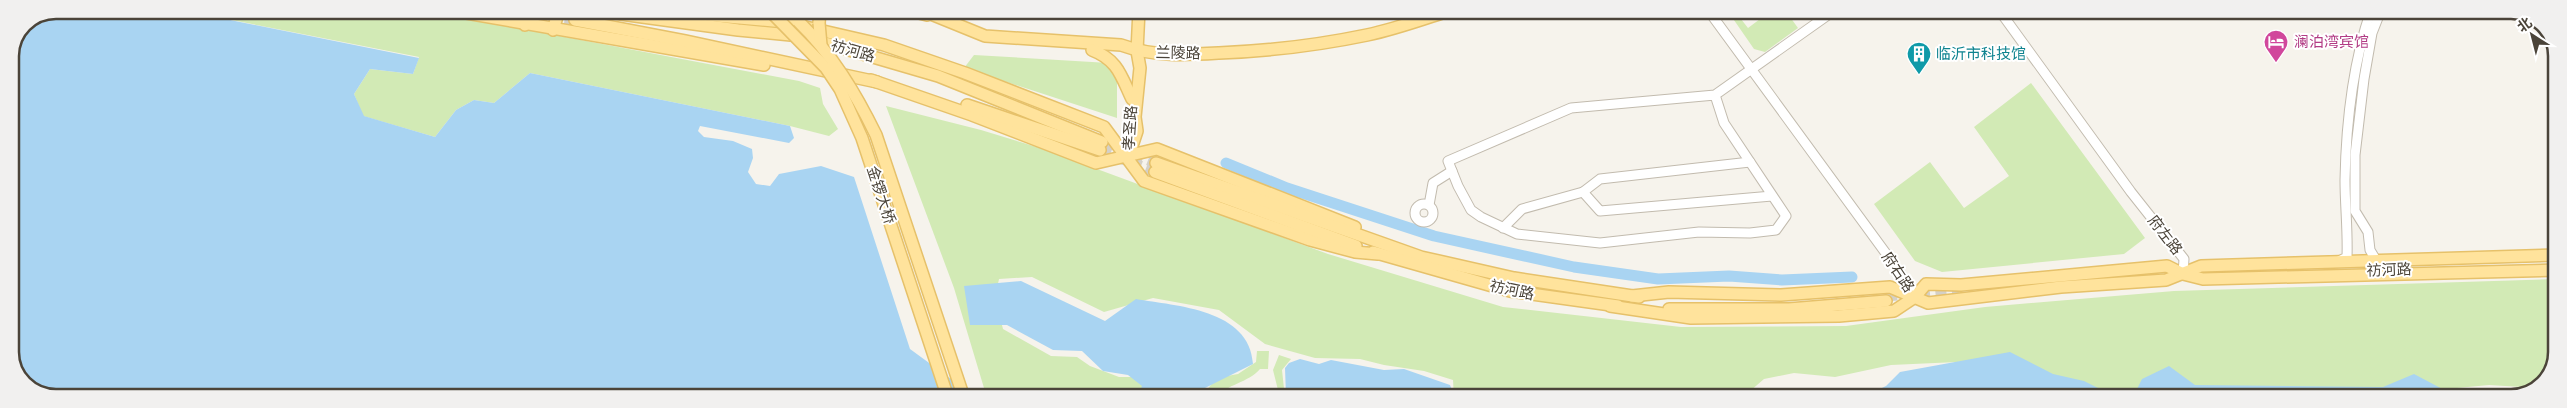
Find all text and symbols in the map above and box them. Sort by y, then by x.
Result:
north arrow [2507,10,2557,60]
text: 北 [2514,14,2535,36]
hotel icon: 澜泊湾宾馆 [2263,29,2289,63]
place label: 澜泊湾宾馆 [2294,33,2369,51]
street label: 祊河路 [829,36,877,66]
building icon: 临沂市科技馆 [1906,41,1932,75]
street label: 兰陵路 [1155,44,1201,62]
place label: 临沂市科技馆 [1936,45,2026,63]
street label: 孝圣路 [1119,105,1141,151]
street label: 金锣大桥 [863,164,899,226]
street label: 府左路 [2144,212,2186,258]
street label: 府右路 [1878,248,1918,296]
street label: 祊河路 [2366,260,2412,280]
street label: 祊河路 [1488,277,1536,303]

